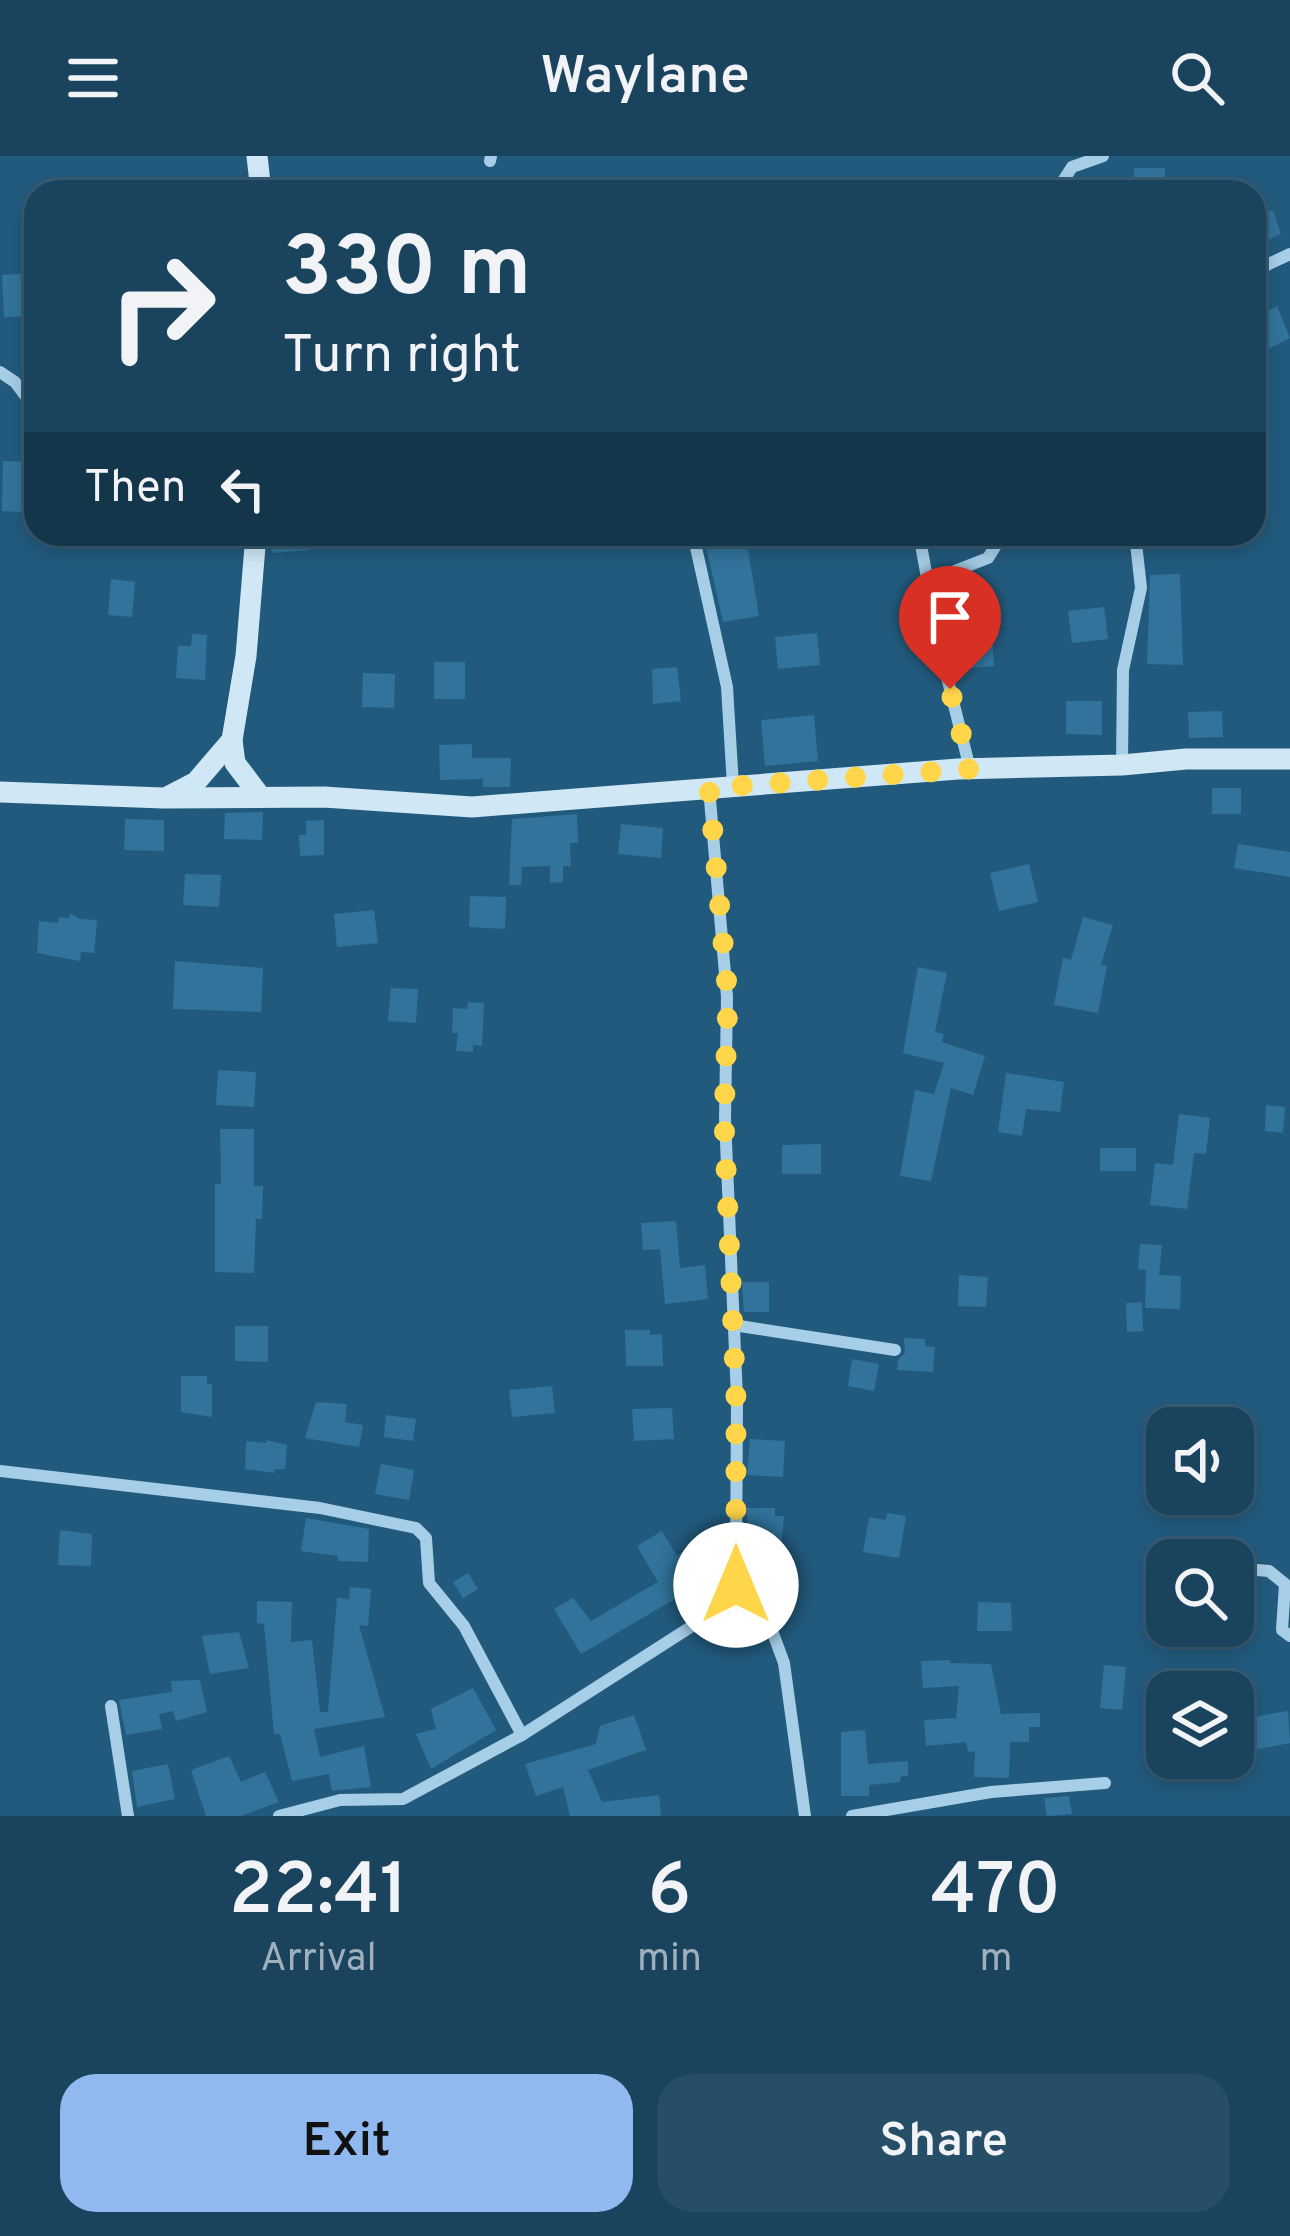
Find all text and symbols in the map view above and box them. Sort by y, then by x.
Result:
text: Waylane [540,44,750,113]
icon: menu [60,45,126,111]
icon: search [1164,45,1230,111]
text: 330 m [282,219,531,325]
icon: right [84,228,240,384]
text: Turn right [282,323,521,392]
icon: left [210,456,276,522]
text: Then [84,461,186,518]
pin [899,566,1001,689]
icon: arrive [917,584,983,650]
map controls [1146,1407,1254,1779]
button: sound [1146,1407,1254,1515]
position arrow [673,1522,799,1648]
button: search [1146,1539,1254,1647]
button: layers [1146,1671,1254,1779]
text: 22:41 [229,1848,408,1940]
text: 6 [648,1848,691,1940]
text: 470 [931,1848,1061,1940]
text: Arrival [260,1936,377,1985]
text: min [637,1936,702,1985]
text: m [979,1936,1012,1985]
button: Exit [60,2074,633,2212]
button: Share [657,2074,1230,2212]

